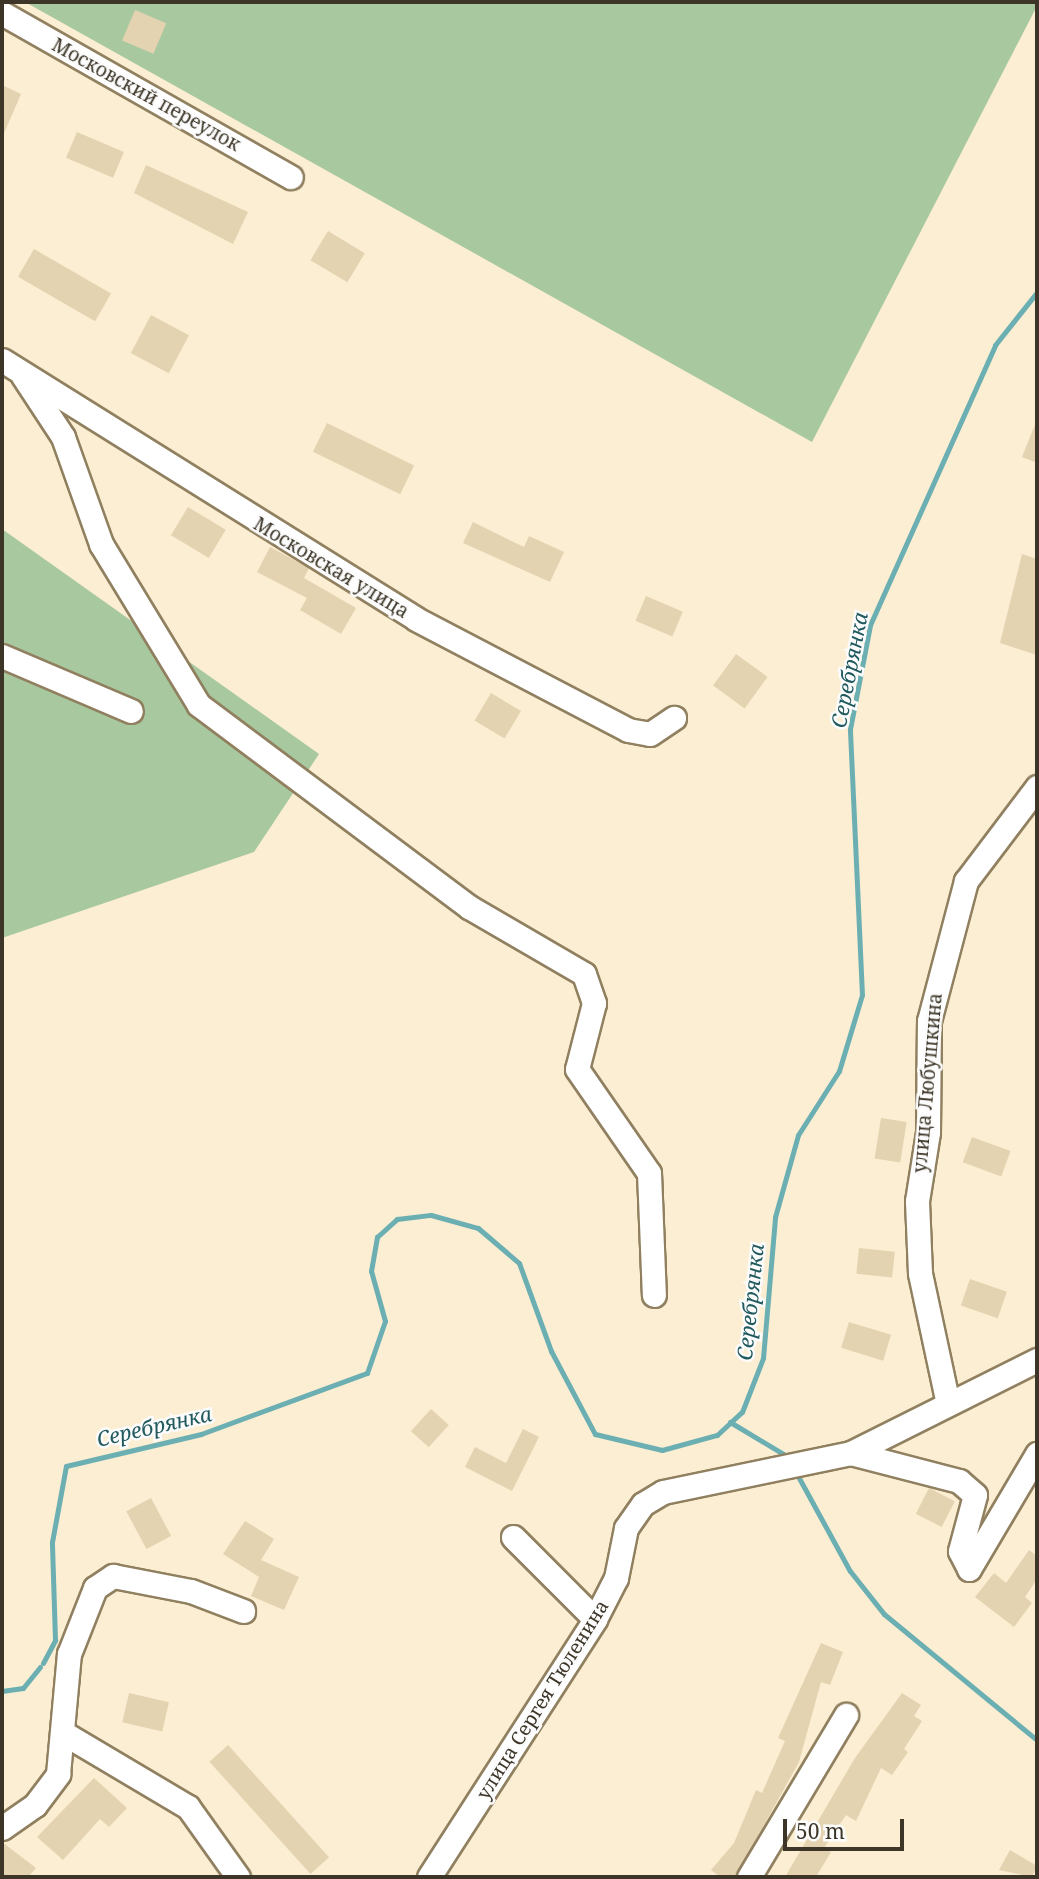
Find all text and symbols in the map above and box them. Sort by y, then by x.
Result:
street label: Московский переулок [48,34,244,156]
street label: Московская улица [249,513,413,623]
water label: Серебрянка [825,610,873,730]
street label: улица Любушкина [909,992,947,1174]
water label: Серебрянка [731,1242,769,1362]
water label: Серебрянка [94,1400,214,1452]
street label: улица Сергея Тюленина [472,1596,614,1804]
scale bar [787,1806,908,1850]
text: 50 m [796,1817,845,1845]

